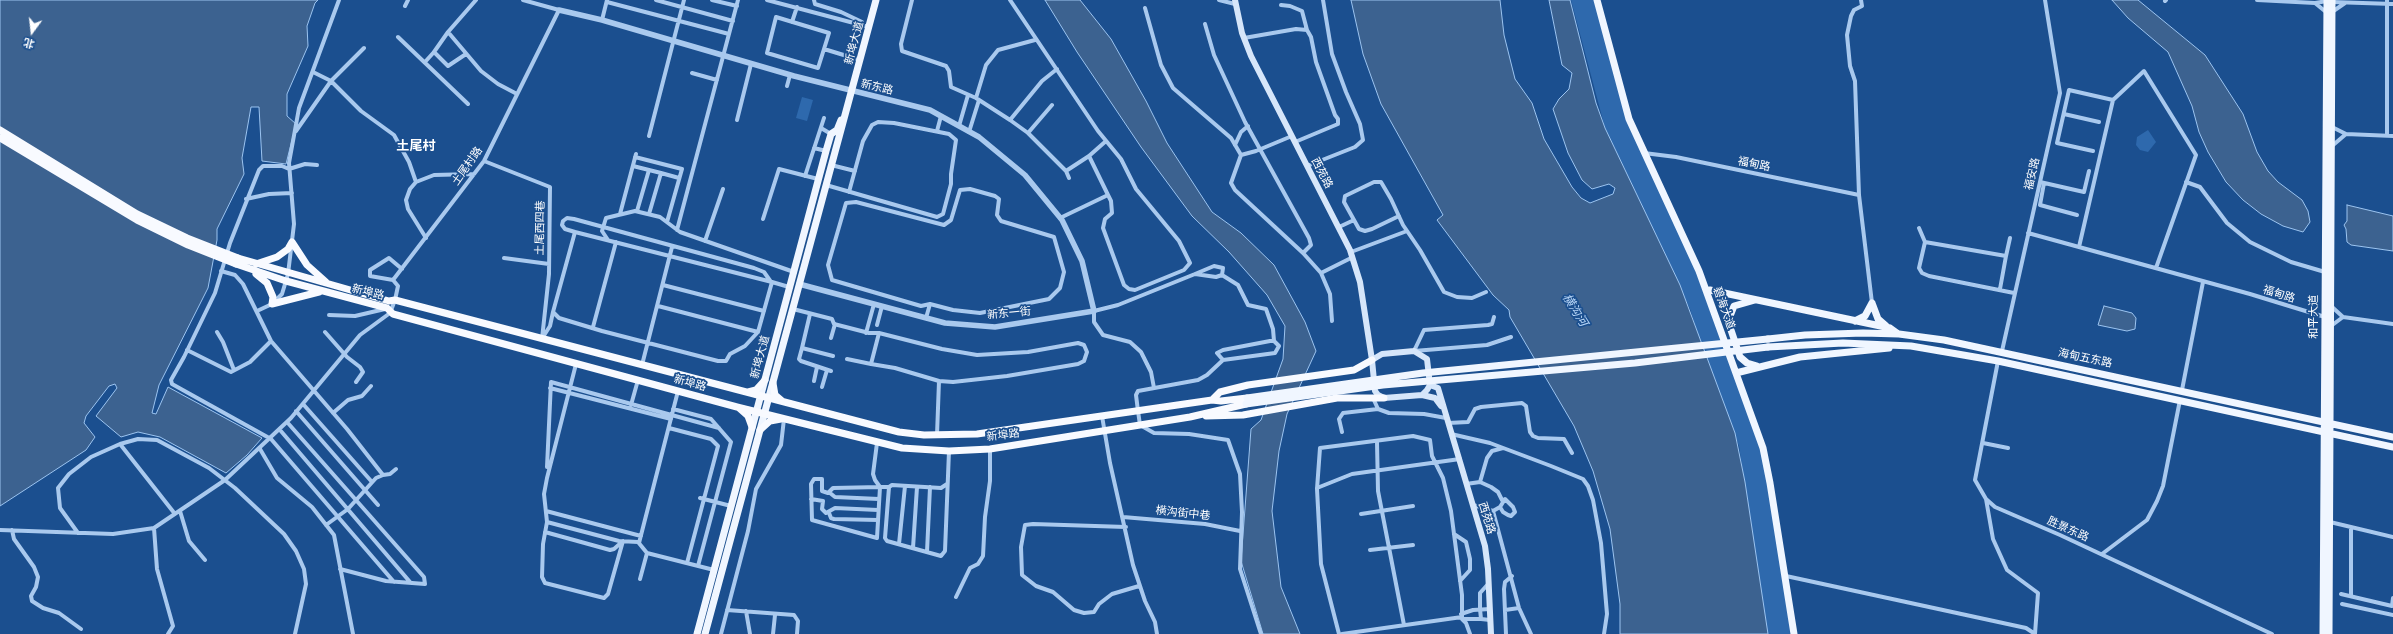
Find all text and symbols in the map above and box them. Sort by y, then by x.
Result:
north arrow [12,12,52,52]
street label: 新埠大道 [842,20,866,66]
text: 北 [22,36,36,52]
street label: 新东路 [859,77,895,97]
district label: 土尾村 [397,138,435,154]
street label: 土尾村路 [449,144,485,188]
street label: 福甸路 [1737,154,1771,174]
street label: 西苑路 [1308,155,1336,191]
street label: 福安路 [2022,156,2042,192]
street label: 土尾西四巷 [533,200,547,256]
street label: 新埠路 [350,282,386,302]
street label: 福甸路 [2261,283,2297,305]
street label: 碧海大道 [1710,285,1738,331]
water label: 横沟河 [1559,291,1591,329]
street label: 和平大道 [2307,295,2321,339]
street label: 新东一街 [987,305,1031,321]
street label: 新埠大道 [748,334,772,380]
street label: 海甸五东路 [2057,346,2113,370]
street label: 新埠路 [672,372,708,394]
street label: 新埠路 [986,426,1020,444]
street label: 西苑路 [1476,500,1498,536]
street label: 横沟街中巷 [1155,504,1211,522]
street label: 胜景东路 [2045,514,2091,544]

